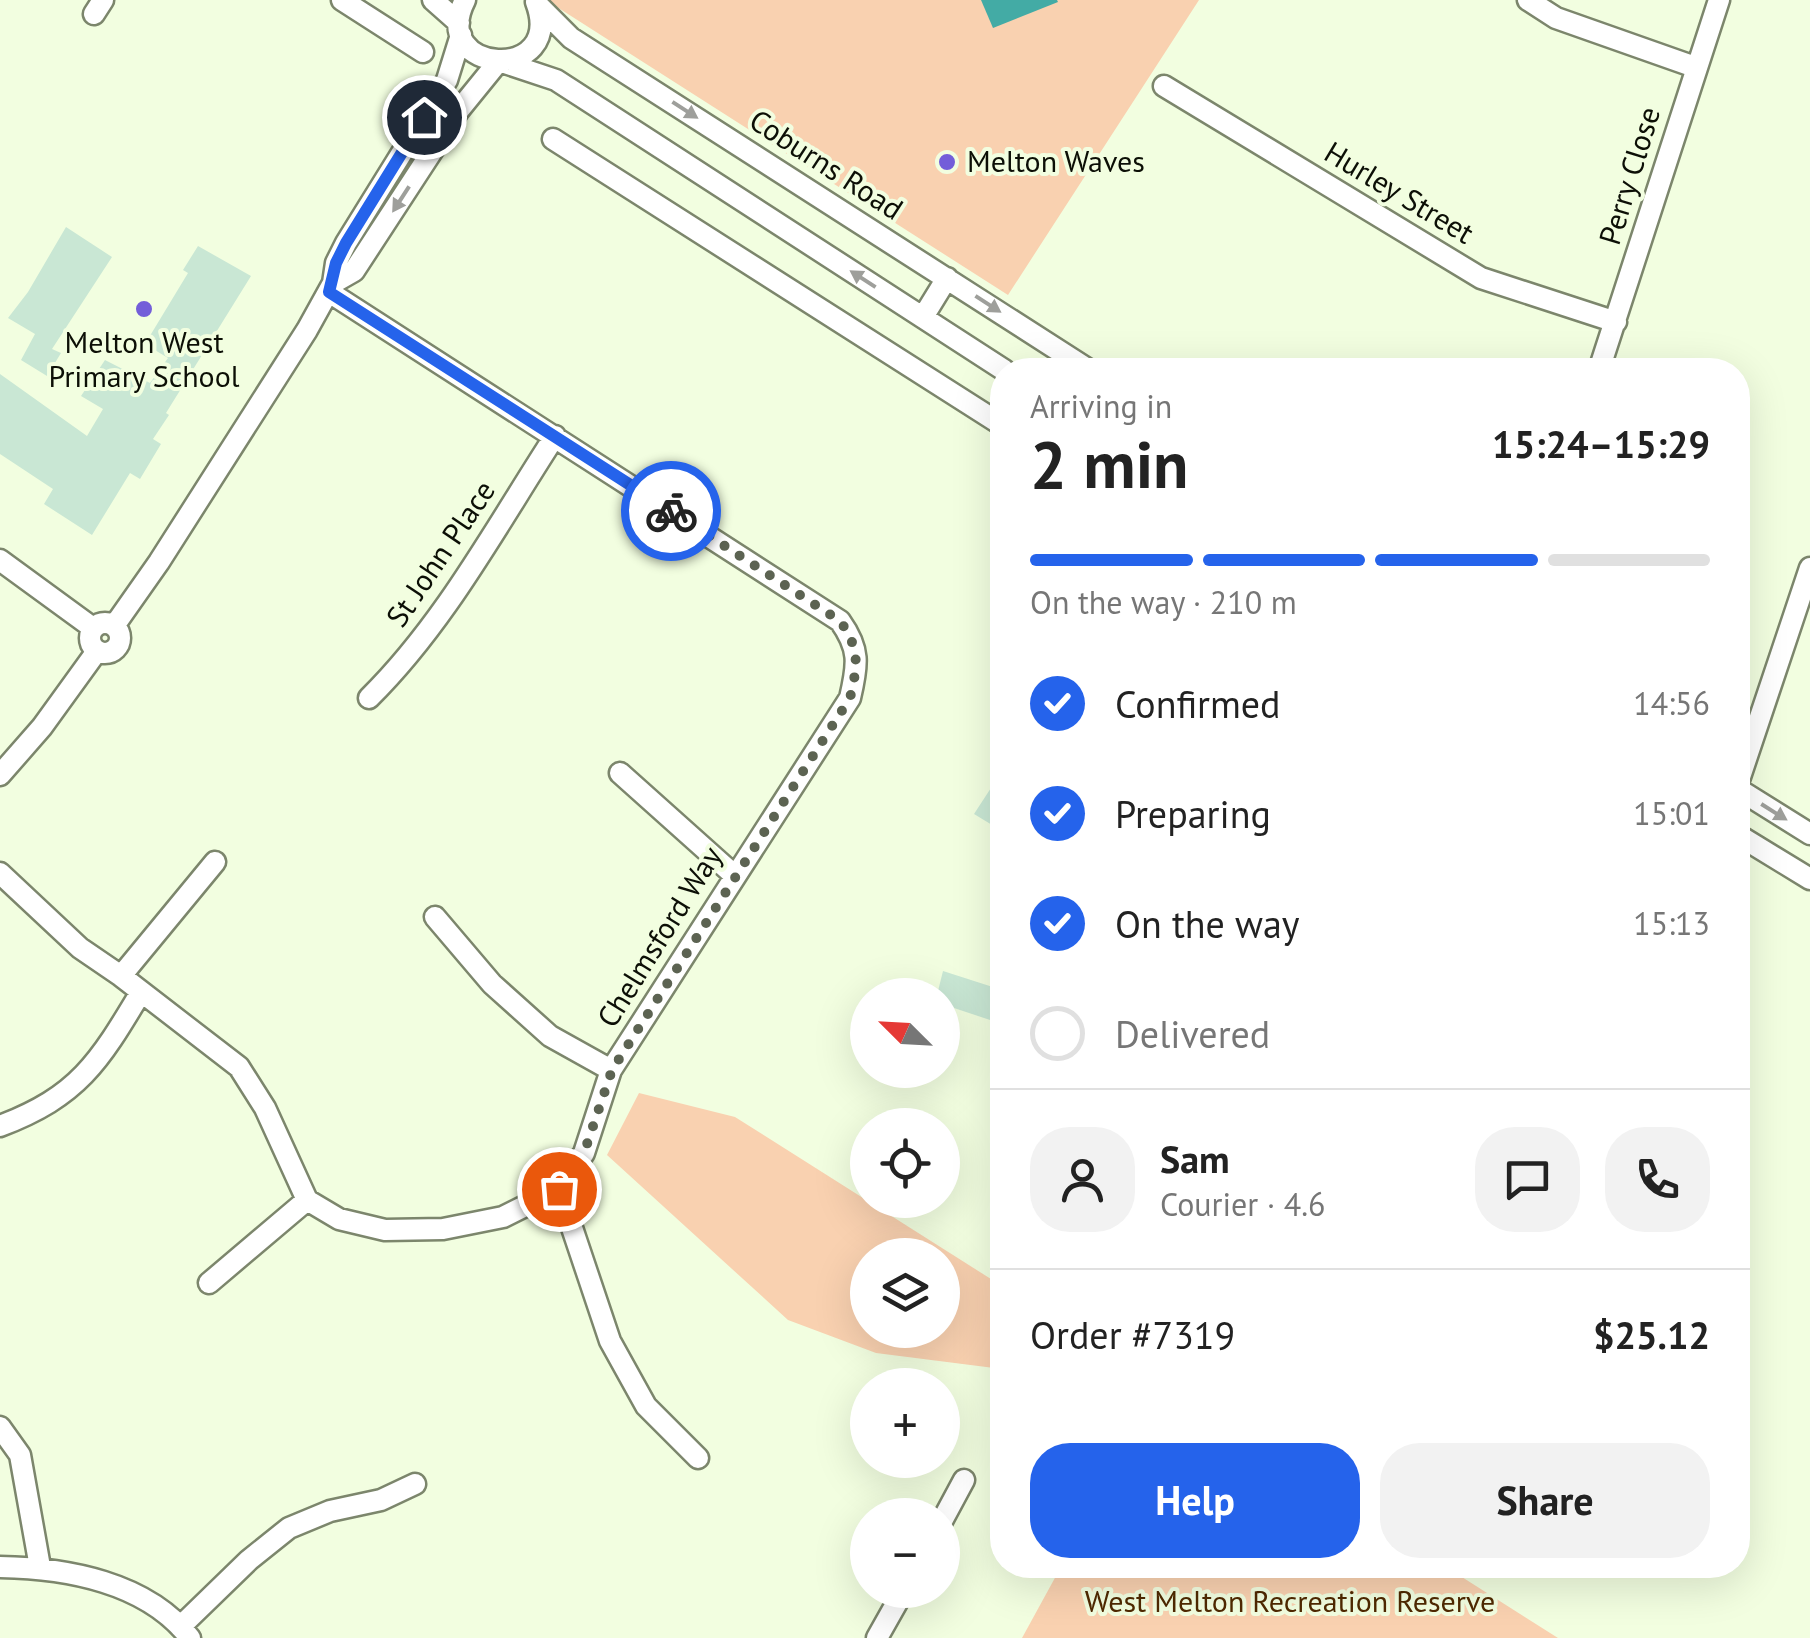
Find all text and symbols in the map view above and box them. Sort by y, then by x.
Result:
pin [382,75,467,160]
icon: home [397,90,452,145]
street label: Coburns Road [743,100,911,228]
one-way arrow [671,101,698,119]
street label: Perry Close [1589,102,1668,249]
street label: Hurley Street [1318,132,1482,252]
place label: Melton Waves [967,141,1145,180]
marker: Melton Waves [936,151,958,173]
one-way arrow [393,185,411,212]
one-way arrow [849,271,877,289]
one-way arrow [974,295,1001,313]
marker: Melton West Primary School [133,298,155,320]
place label: Melton West Primary School [48,322,240,395]
text: Arriving in [1030,385,1172,427]
text: 15:24–15:29 [1492,419,1710,468]
text: 2 min [1030,422,1189,506]
courier [621,461,721,561]
street label: St John Place [377,473,503,634]
icon: bike [644,484,699,539]
text: On the way · 210 m [1030,581,1297,623]
icon: check [1030,676,1085,731]
text: Confirmed [1115,679,1281,728]
text: 14:56 [1633,682,1710,724]
icon: check [1030,786,1085,841]
text: Preparing [1115,789,1271,838]
text: 15:01 [1633,792,1710,834]
one-way arrow [1760,802,1788,820]
street label: Chelmsford Way [588,838,730,1034]
icon: check [1030,896,1085,951]
text: On the way [1115,899,1300,948]
text: 15:13 [1633,902,1710,944]
north arrow [850,978,960,1088]
map controls [850,978,960,1608]
text: Delivered [1115,1009,1270,1058]
button: locate [850,1108,960,1218]
button: person [1030,1127,1135,1232]
button: chat [1475,1127,1580,1232]
button: phone [1605,1127,1710,1232]
text: Sam [1160,1134,1230,1183]
pin [517,1147,602,1232]
icon: bag [532,1162,587,1217]
text: Courier · 4.6 [1160,1183,1326,1225]
button: layers [850,1238,960,1348]
text: Order #7319 [1030,1310,1235,1359]
text: $25.12 [1593,1310,1710,1359]
button: + [850,1368,960,1478]
button: Help [1030,1443,1360,1558]
button: Share [1380,1443,1710,1558]
button: − [850,1498,960,1608]
park label: West Melton Recreation Reserve [1085,1581,1495,1620]

